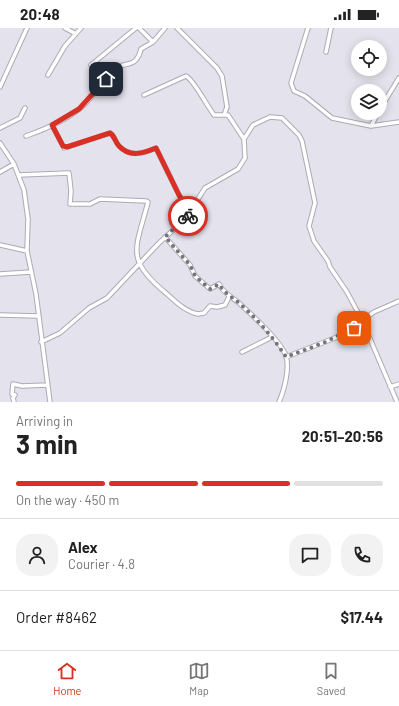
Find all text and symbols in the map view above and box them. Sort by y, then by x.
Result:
text: 20:48 [20,5,60,23]
map controls [351,40,387,120]
button: locate [351,40,387,76]
pin [89,62,123,96]
icon: home [95,68,117,90]
button: layers [351,84,387,120]
courier [168,196,208,236]
icon: bike [177,205,199,227]
pin [337,311,371,345]
icon: bag [343,317,365,339]
text: Arriving in [16,413,73,429]
text: 20:51–20:56 [302,427,383,445]
text: 3 min [16,428,78,459]
text: On the way · 450 m [16,492,119,508]
button: person [16,534,58,576]
button: chat [289,534,331,576]
button: phone [341,534,383,576]
text: Alex [68,538,98,556]
text: Courier · 4.8 [68,556,135,572]
text: Order #8462 [16,608,97,626]
text: $17.44 [340,608,383,626]
tab: Home [53,660,81,697]
tab: Map [188,660,210,697]
tab: Saved [317,660,346,697]

